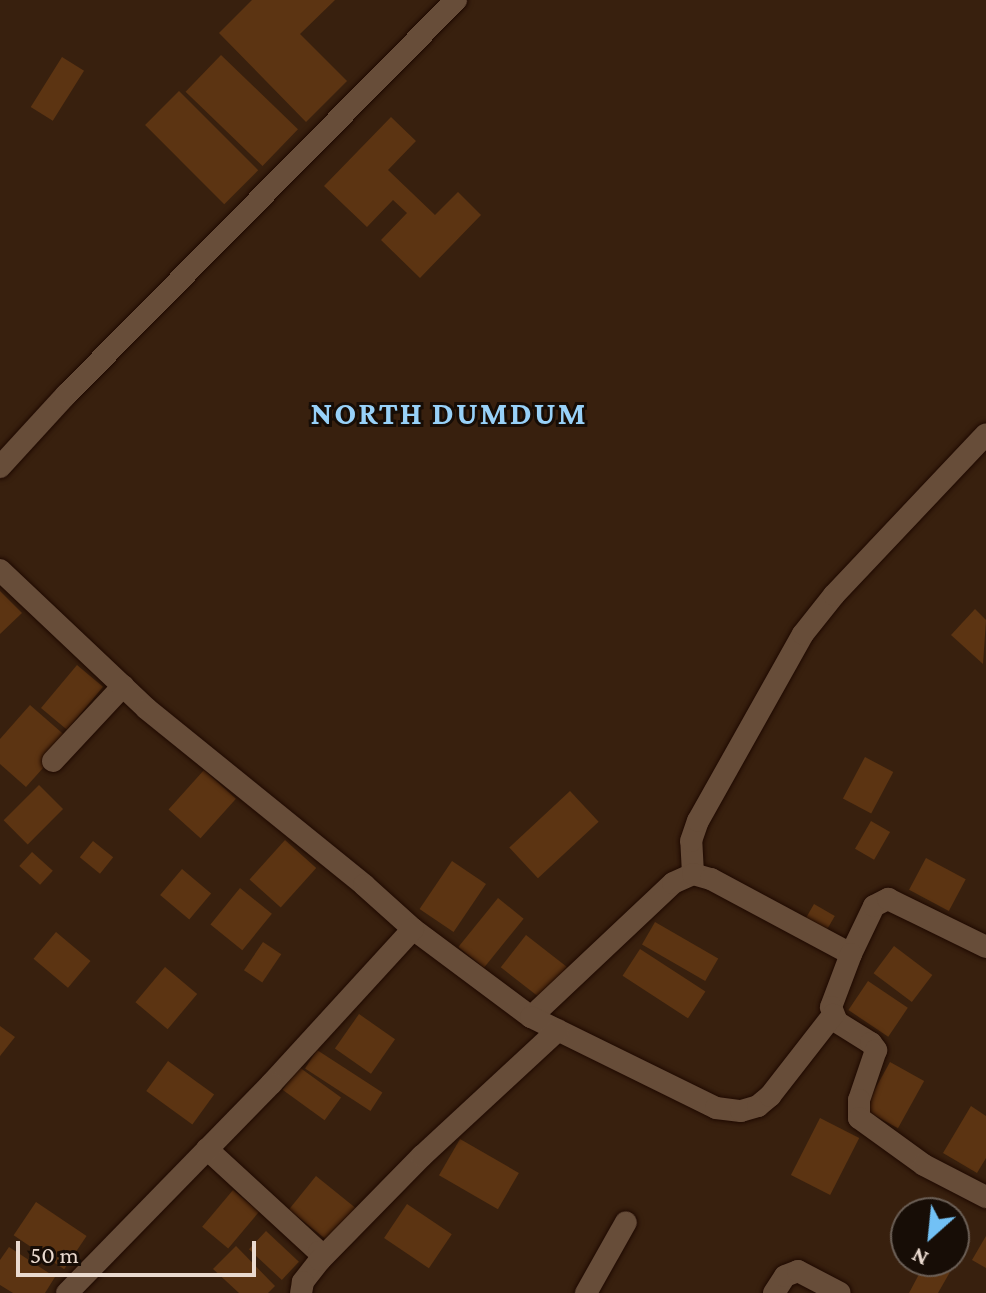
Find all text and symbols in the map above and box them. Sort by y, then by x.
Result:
district label: NORTH DUMDUM [310,394,588,432]
north arrow [890,1197,970,1277]
scale bar [20,1225,260,1275]
text: 50 m [30,1241,79,1268]
text: N [907,1243,932,1272]

